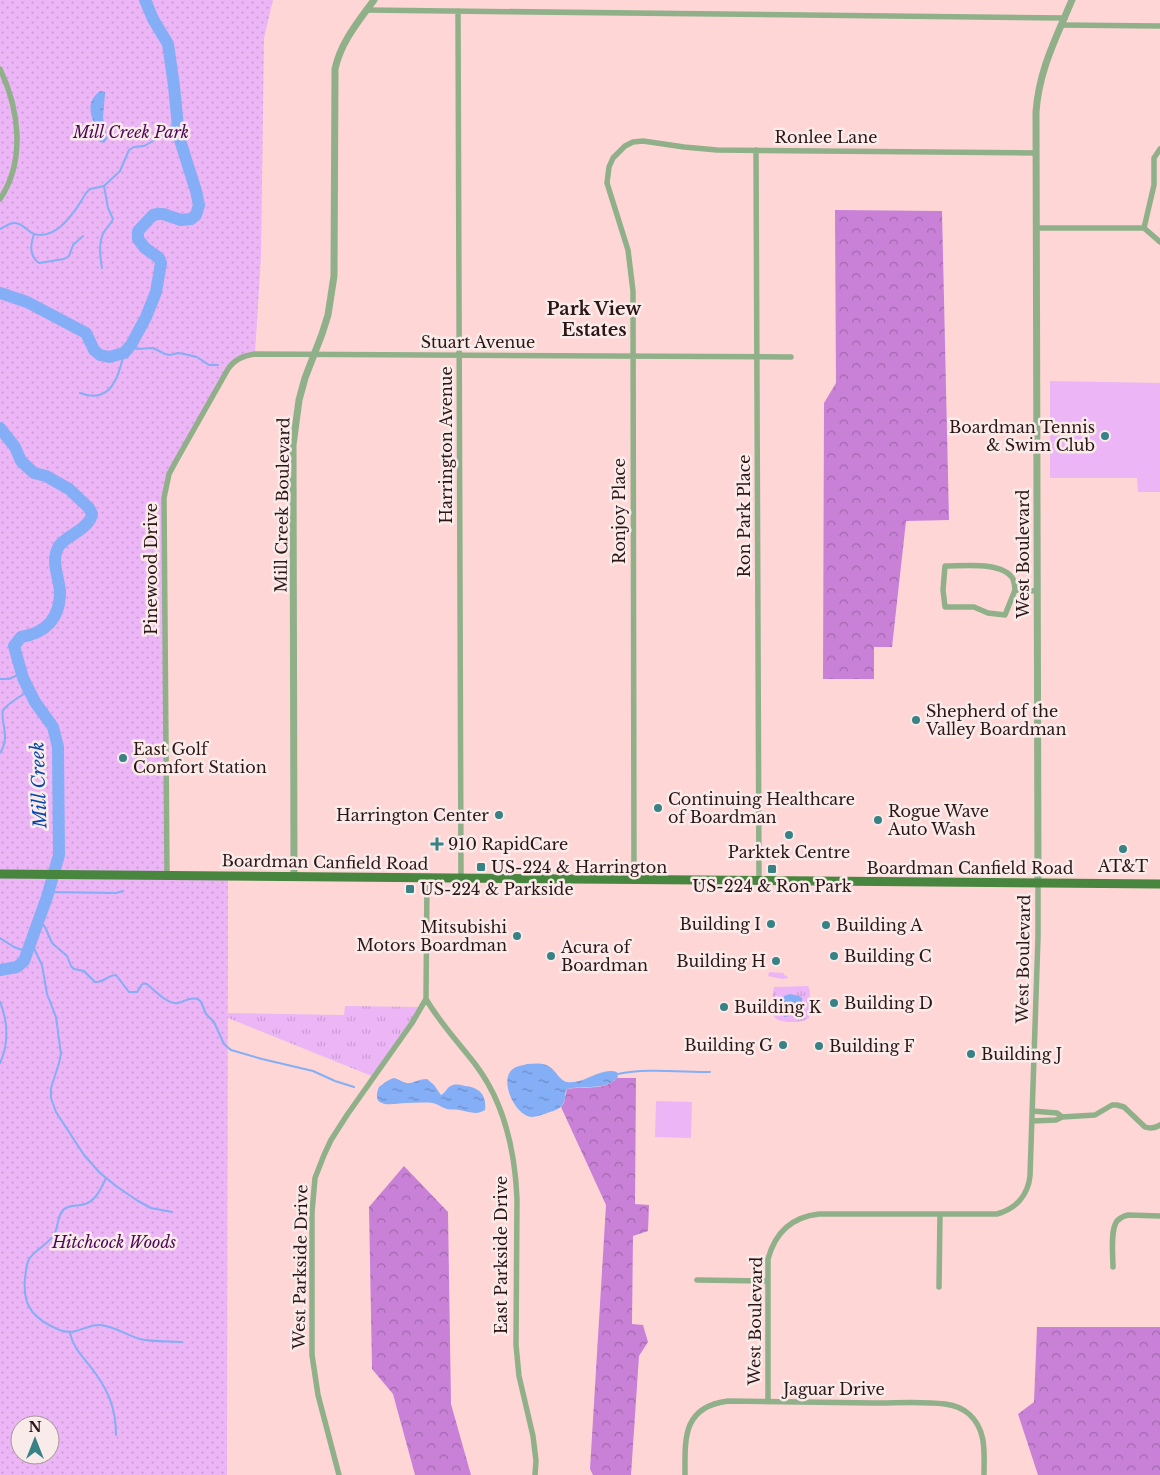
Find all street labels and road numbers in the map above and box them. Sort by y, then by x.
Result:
street label: Ronlee Lane [775,127,877,147]
street label: Stuart Avenue [421,332,535,352]
street label: Harrington Avenue [436,366,456,524]
street label: Mill Creek Boulevard [270,417,294,593]
street label: Ron Park Place [734,455,754,577]
street label: Ronjoy Place [609,458,629,564]
street label: West Boulevard [1013,489,1033,620]
street label: Pinewood Drive [141,503,161,635]
street label: Boardman Canfield Road [221,850,429,874]
street label: Boardman Canfield Road [867,858,1074,878]
street label: West Boulevard [1012,894,1034,1025]
street label: East Parkside Drive [491,1176,511,1334]
street label: West Parkside Drive [289,1184,311,1351]
street label: West Boulevard [744,1256,766,1387]
street label: Jaguar Drive [781,1379,885,1399]

